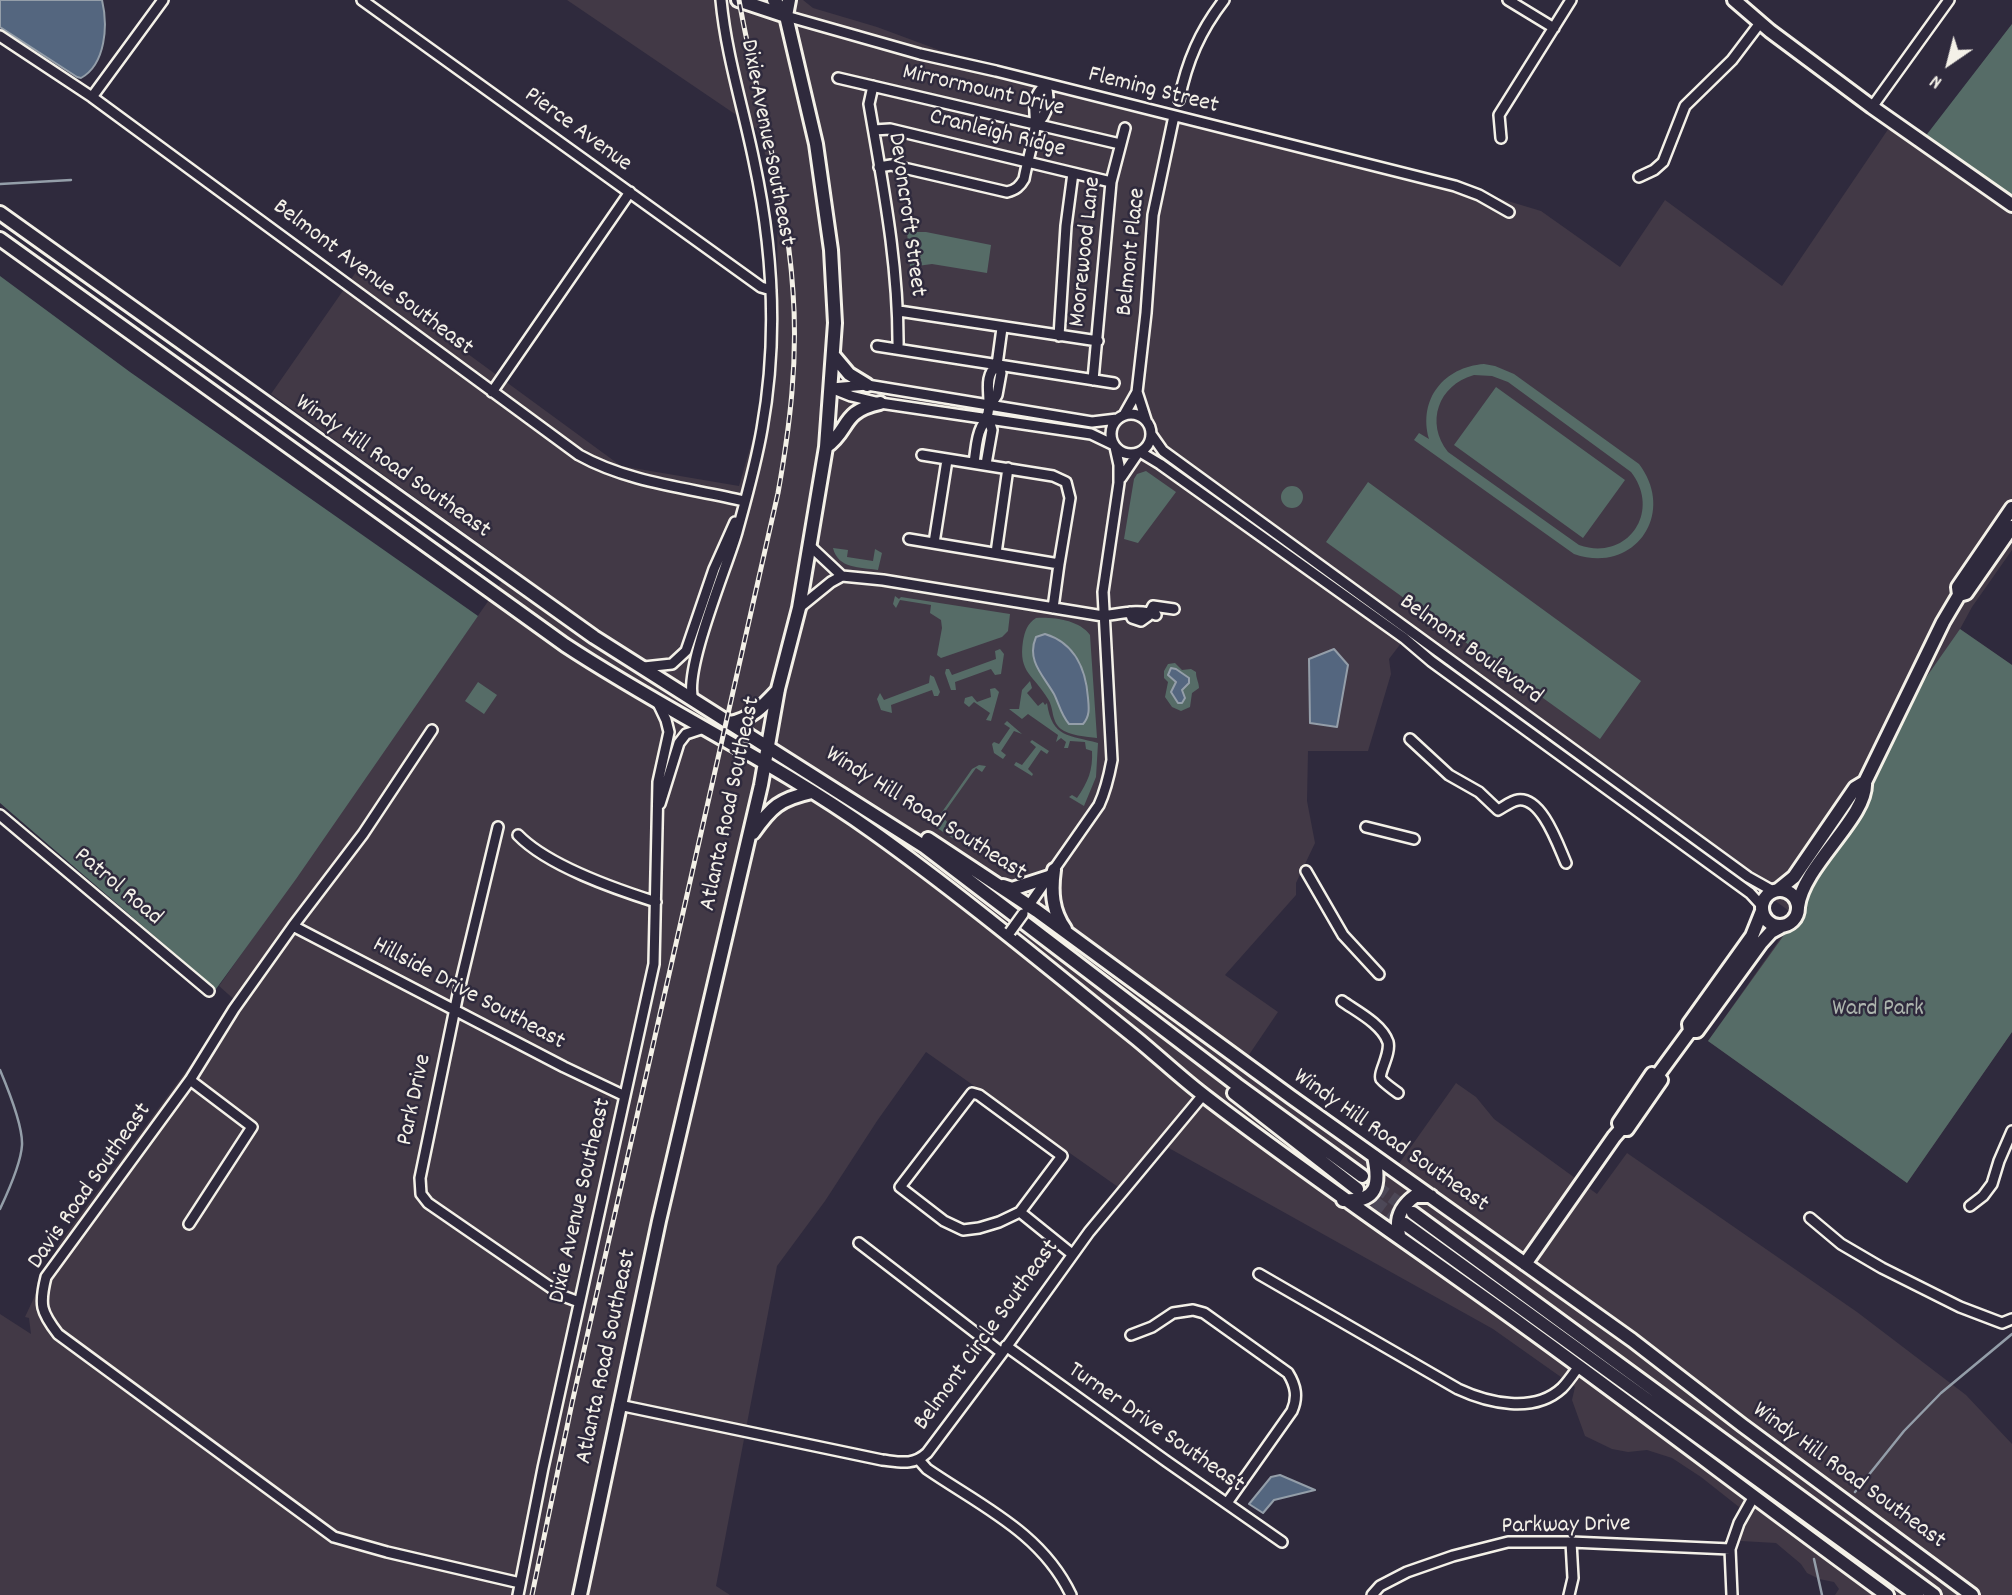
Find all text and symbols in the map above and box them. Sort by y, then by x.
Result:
north arrow [1914,28,1984,98]
street label: Dixie Avenue Southeast [732,37,800,249]
street label: Mirrormount Drive [899,59,1067,125]
street label: Fleming Street [1085,62,1221,122]
text: N [1925,67,1948,94]
street label: Pierce Avenue [518,82,636,180]
street label: Cranleigh Ridge [926,104,1068,166]
street label: Devoncroft Street [879,131,931,299]
street label: Moorewood Lane [1065,175,1109,329]
street label: Belmont Place [1112,187,1154,317]
street label: Belmont Avenue Southeast [266,194,478,364]
street label: Windy Hill Road Southeast [289,390,495,546]
street label: Belmont Boulevard [1393,589,1547,713]
street label: Atlanta Road Southeast [695,694,769,914]
street label: Windy Hill Road Southeast [819,741,1031,889]
street label: Patrol Road [67,843,167,933]
street label: Hillside Drive Southeast [367,932,569,1058]
park label: Ward Park [1832,997,1924,1025]
street label: Park Drive [392,1052,440,1148]
street label: Windy Hill Road Southeast [1287,1064,1493,1220]
street label: Dixie Avenue Southeast [544,1096,620,1306]
street label: Davis Road Southeast [23,1098,159,1276]
street label: Belmont Circle Southeast [909,1235,1067,1437]
street label: Atlanta Road Southeast [571,1247,645,1467]
street label: Turner Drive Southeast [1061,1357,1249,1501]
street label: Windy Hill Road Southeast [1746,1397,1950,1557]
street label: Parkway Drive [1501,1511,1631,1543]

